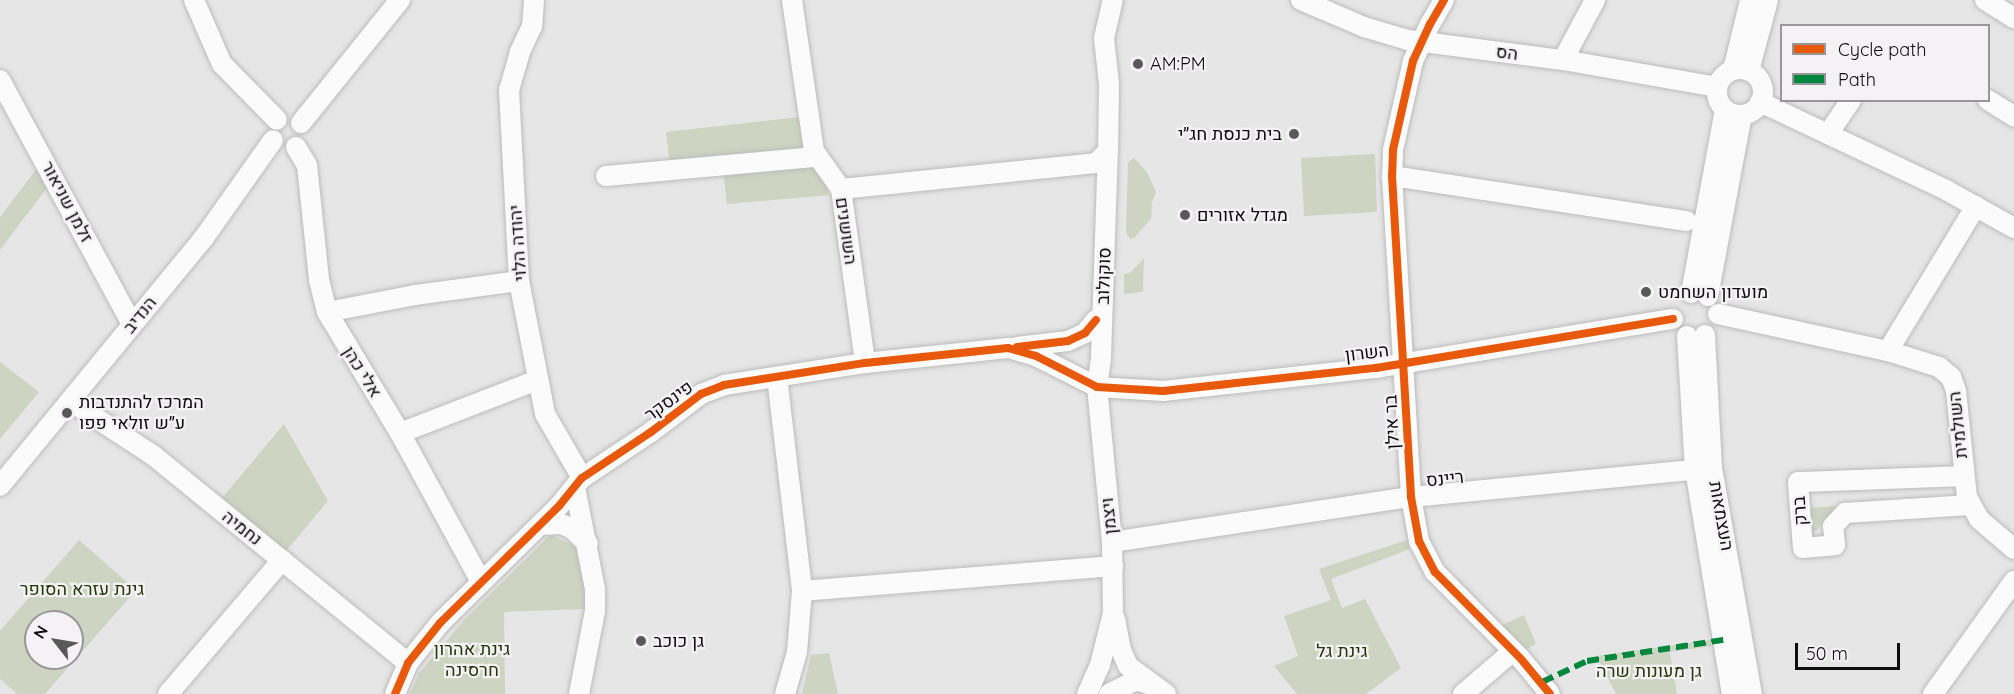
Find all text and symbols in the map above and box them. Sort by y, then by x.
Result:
legend [1780,24,1990,102]
text: Cycle path [1838,38,1926,61]
street label: הס [1495,41,1519,65]
place label: AM:PM [1150,53,1206,75]
marker: AM:PM [1131,57,1145,71]
text: Path [1838,68,1876,91]
place label: בית כנסת חג״י [1178,123,1282,145]
marker: בית כנסת חג״י [1287,127,1301,141]
street label: זלמן שניאור [37,158,97,246]
street label: השושנים [831,196,861,266]
street label: יהודה הלוי [505,204,531,282]
place label: מגדל אזורים [1197,204,1288,226]
marker: מגדל אזורים [1178,208,1192,222]
street label: סוקולוב [1092,247,1116,305]
place label: מועדון השחמט [1658,281,1768,303]
marker: מועדון השחמט [1639,285,1653,299]
street label: הנדיב [119,292,161,338]
street label: השרון [1344,340,1390,366]
street label: אלי כהן [338,342,386,402]
street label: פינסקר [641,376,697,426]
street label: השולמית [1944,390,1972,460]
place label: המרכז להתנדבות ע״ש זולאי פפו [79,392,204,434]
street label: בר אילן [1380,394,1404,450]
marker: המרכז להתנדבות ע״ש זולאי פפו [60,406,74,420]
street label: ריינס [1425,466,1465,492]
street label: העצמאות [1704,479,1738,553]
street label: ויצמן [1096,496,1122,536]
street label: ברק [1788,496,1812,526]
street label: נחמיה [218,506,266,550]
park label: גינת עזרא הסופר [20,578,144,600]
north arrow [24,610,84,670]
text: N [29,622,52,642]
place label: גן כוכב [653,630,704,652]
scale bar [1798,631,1903,669]
marker: גן כוכב [634,634,648,648]
park label: גינת אהרון חרסינה [434,639,510,682]
park label: גינת גל [1316,640,1368,662]
text: 50 m [1806,642,1848,665]
park label: גן מעונות שרה [1596,660,1702,682]

